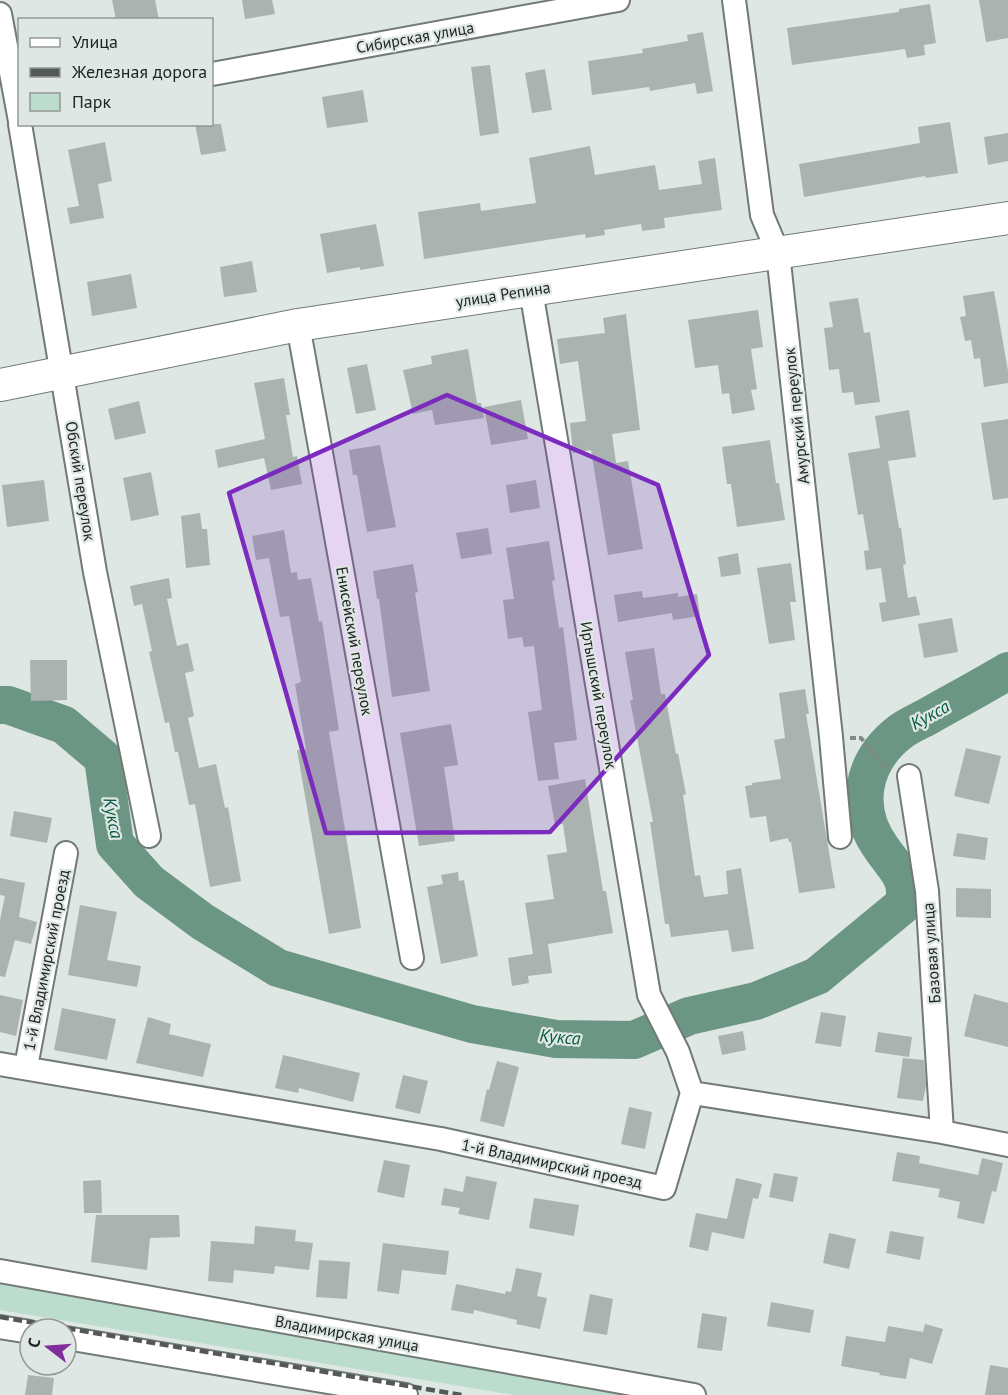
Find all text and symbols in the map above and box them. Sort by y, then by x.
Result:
street label: Сибирская улица [355,17,475,57]
legend [18,18,213,126]
text: Улица [72,30,118,53]
text: Железная дорога [71,60,207,83]
text: Парк [72,90,112,113]
street label: улица Репина [454,277,552,311]
street label: Амурский переулок [779,346,813,485]
street label: Обский переулок [62,420,100,543]
street label: Енисейский переулок [332,565,378,717]
street label: Иртышский переулок [576,620,622,771]
water label: Кукса [906,694,954,735]
water label: Кукса [98,795,129,841]
street label: 1-й Владимирский проезд [19,867,73,1052]
street label: Базовая улица [918,902,944,1004]
water label: Кукса [538,1023,582,1050]
street label: 1-й Владимирский проезд [460,1134,644,1192]
street label: Владимирская улица [273,1310,421,1356]
north arrow [18,1317,78,1377]
text: С [23,1335,45,1350]

